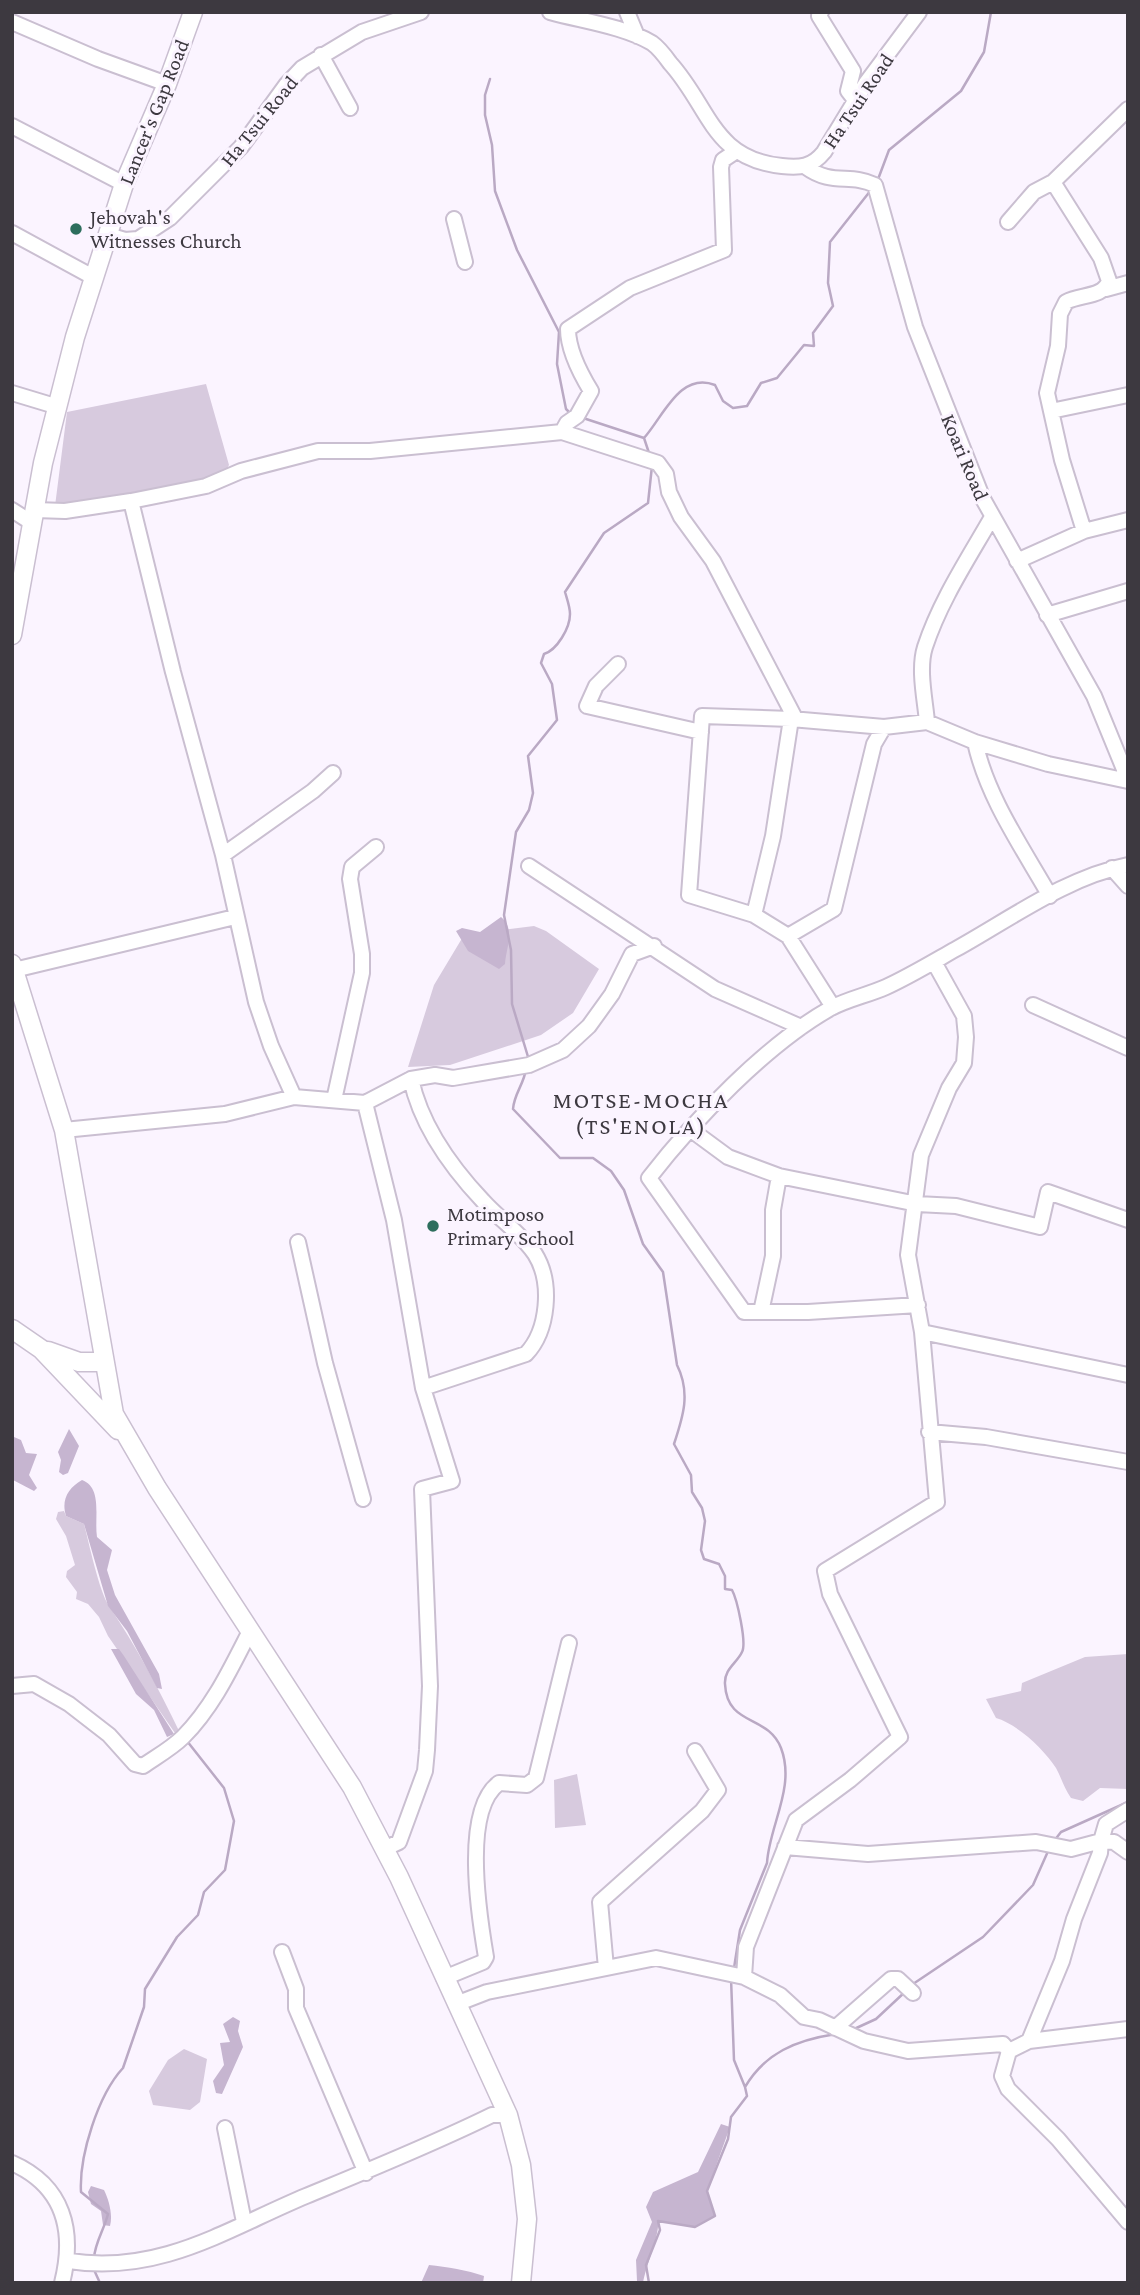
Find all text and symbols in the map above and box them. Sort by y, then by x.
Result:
street label: Lancer's Gap Road [114,36,194,188]
street label: Ha Tsui Road [817,49,899,153]
street label: Ha Tsui Road [215,71,303,171]
place label: Jehovah's Witnesses Church [88,205,242,253]
marker: Jehovah's Witnesses Church [68,221,84,237]
street label: Koari Road [936,410,994,504]
district label: MOTSE-MOCHA (TS'ENOLA) [553,1087,729,1140]
place label: Motimposo Primary School [447,1202,574,1250]
marker: Motimposo Primary School [425,1218,441,1234]

